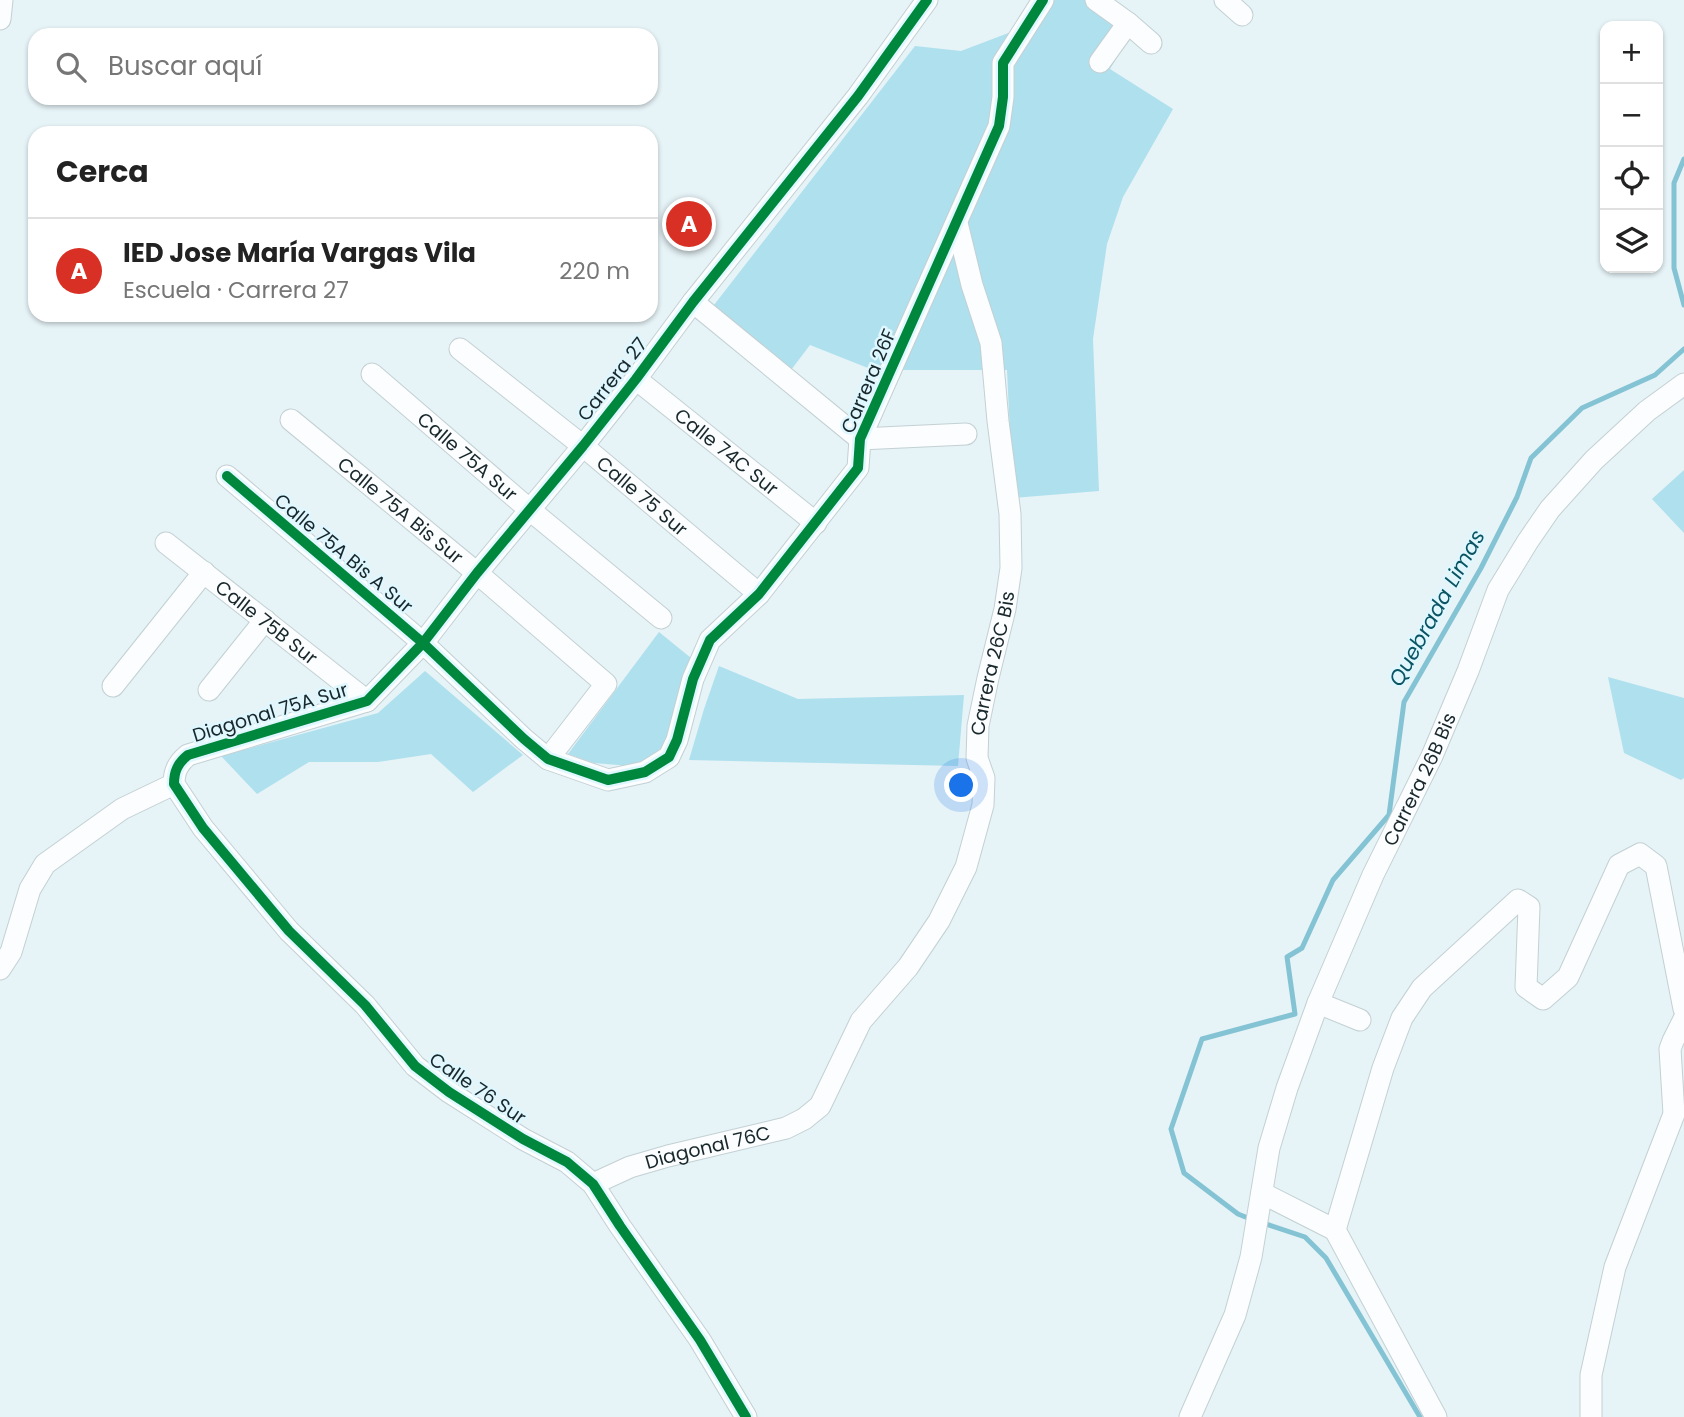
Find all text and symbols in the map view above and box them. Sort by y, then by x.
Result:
map controls [1600,21,1663,273]
button: + [1600,21,1663,84]
search box [28,28,658,105]
icon: search [52,48,90,86]
text: Buscar aquí [108,48,262,84]
button: − [1600,84,1663,147]
button: locate [1600,147,1663,210]
text: Cerca [56,150,149,193]
pin: A [666,198,712,250]
button: layers [1600,210,1663,273]
text: IED Jose María Vargas Vila [123,235,476,271]
text: A [71,255,87,287]
text: 220 m [559,255,630,287]
text: Escuela · Carrera 27 [123,274,349,306]
street label: Carrera 26F [834,325,903,438]
street label: Carrera 27 [571,332,654,427]
street label: Calle 74C Sur [669,402,784,502]
street label: Calle 75A Sur [411,406,523,507]
street label: Calle 75 Sur [590,450,693,542]
street label: Calle 75A Bis Sur [332,451,469,570]
street label: Calle 75A Bis A Sur [269,487,419,619]
water label: Quebrada Limas [1381,524,1492,691]
street label: Calle 75B Sur [210,574,323,671]
street label: Carrera 26C Bis [965,589,1021,736]
street label: Diagonal 75A Sur [189,676,351,749]
street label: Carrera 26B Bis [1377,709,1463,851]
your location [944,768,978,802]
street label: Calle 76 Sur [424,1046,532,1131]
street label: Diagonal 76C [642,1119,773,1176]

